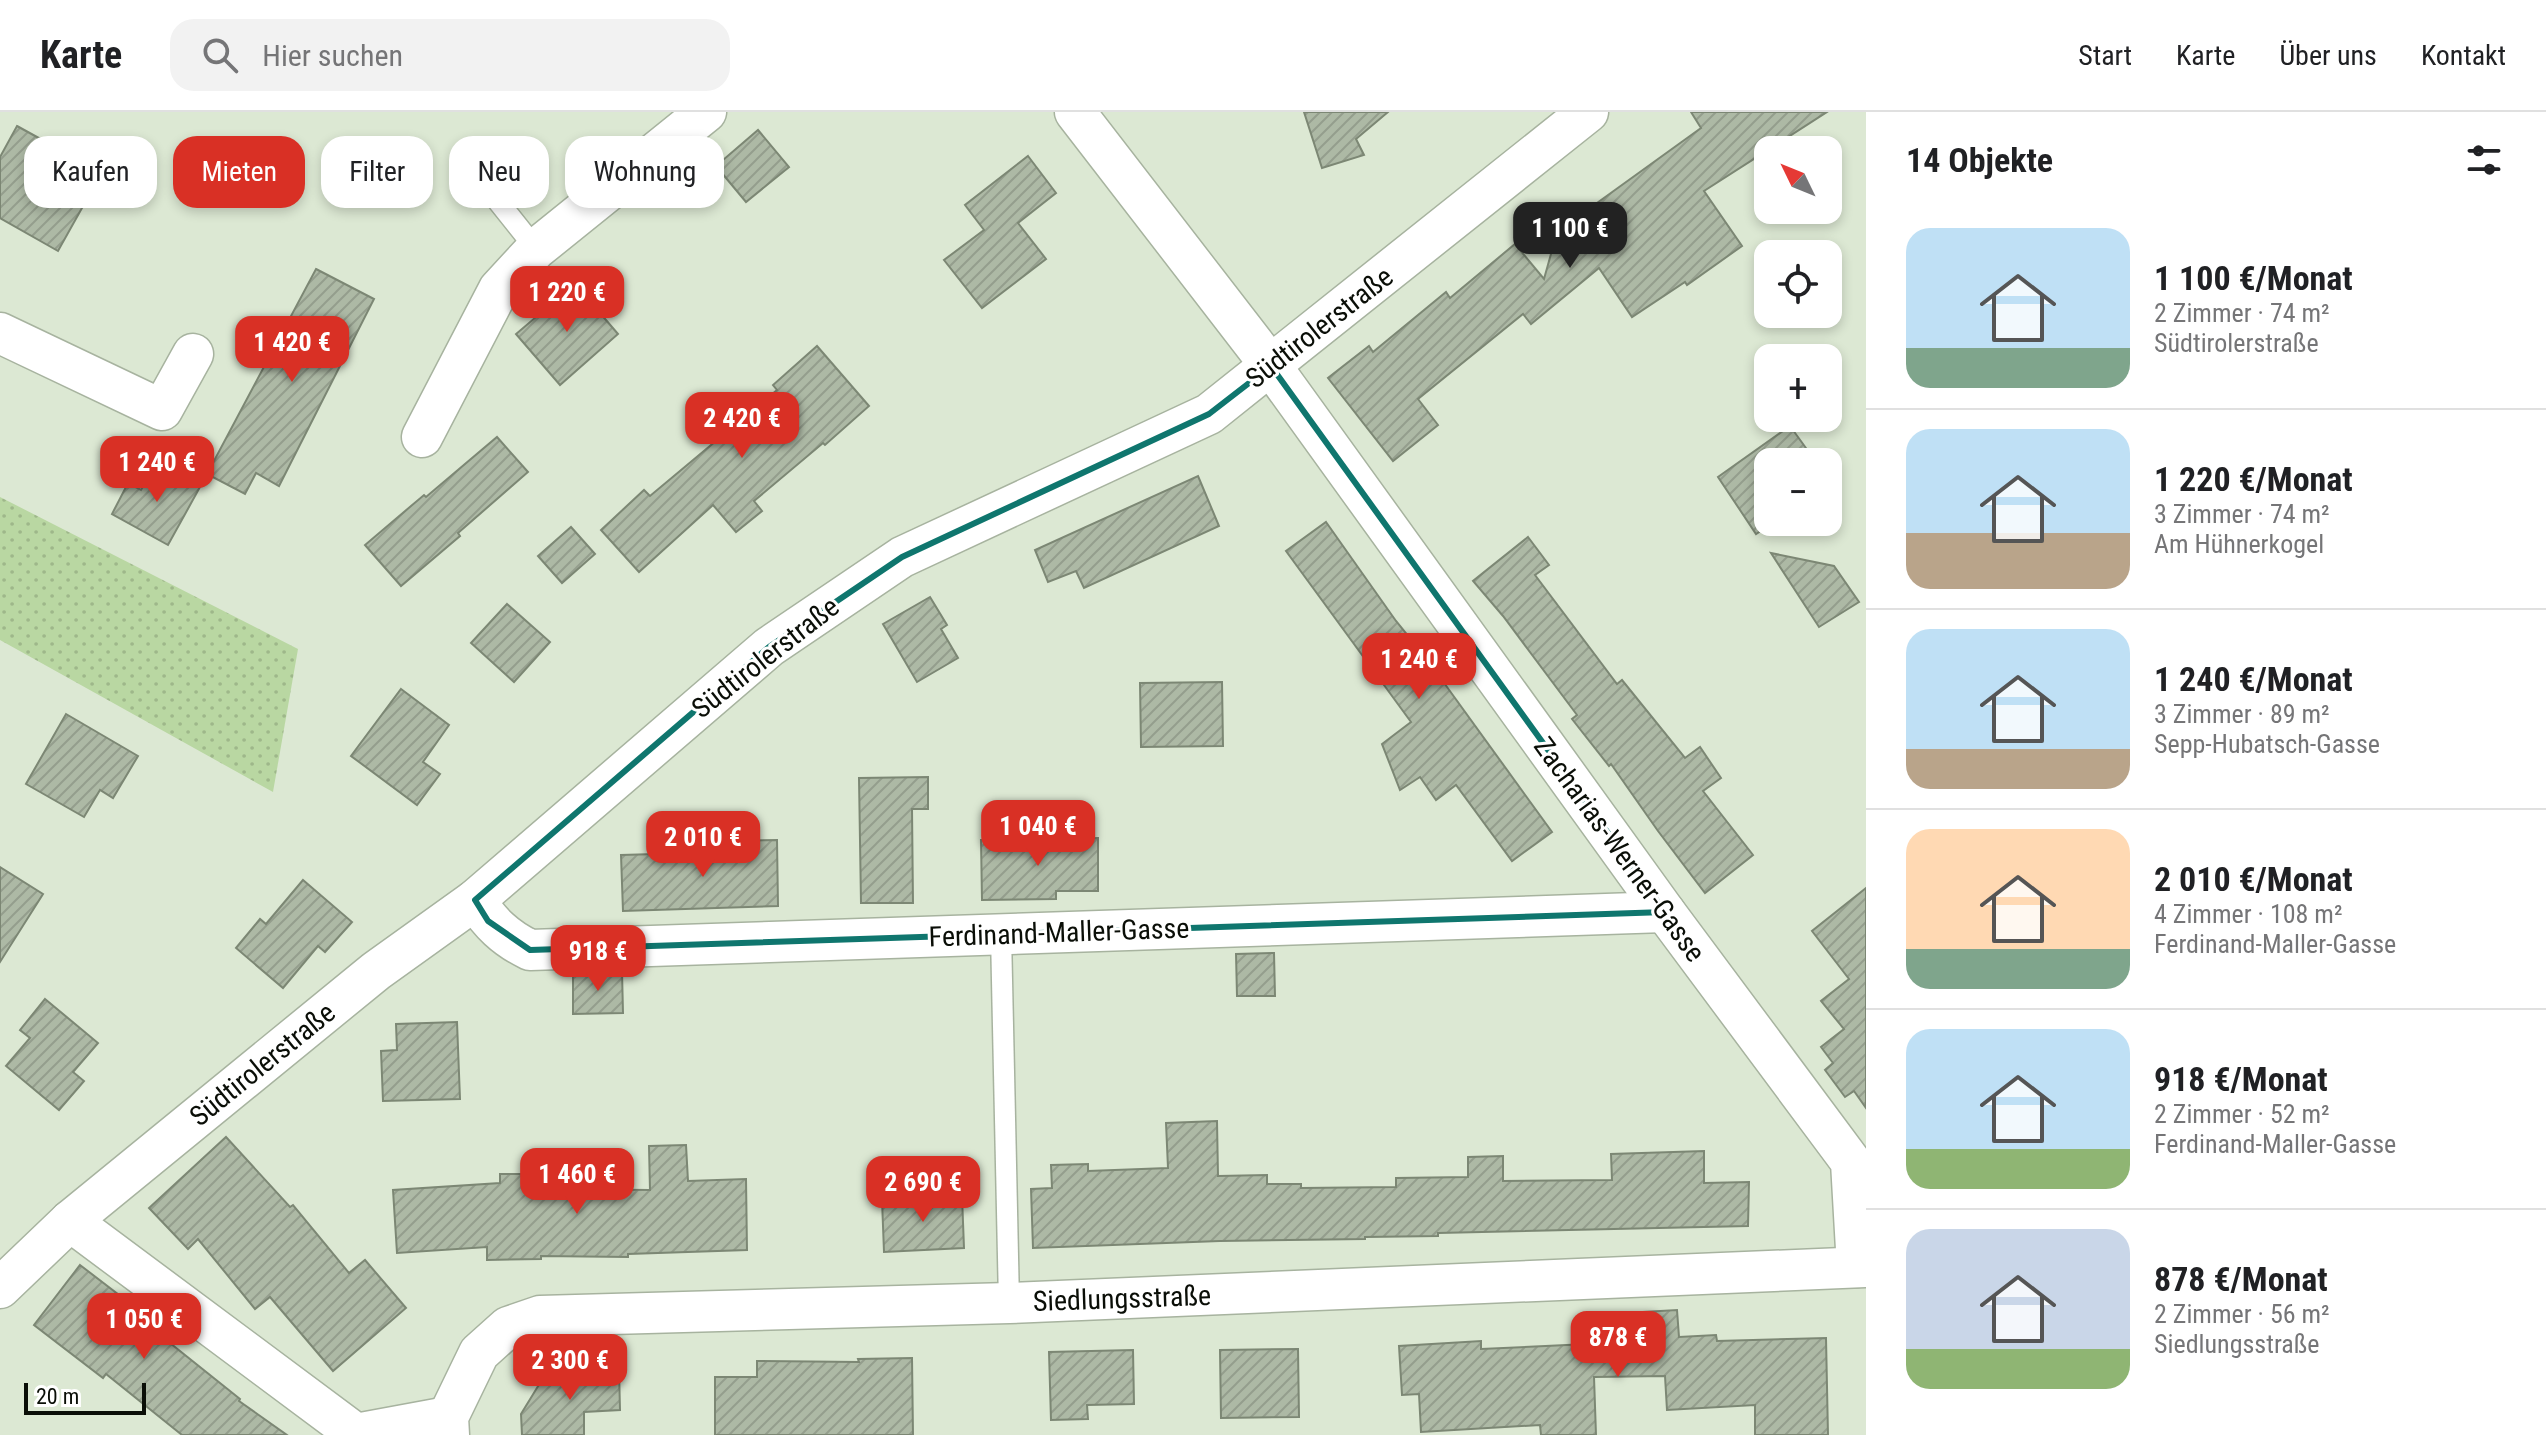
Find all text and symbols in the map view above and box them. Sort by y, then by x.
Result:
search box [170,19,730,91]
text: Karte [40,33,122,77]
icon: search [198,33,242,77]
text: Hier suchen [262,38,403,73]
text: Start [2078,39,2132,72]
text: Karte [2176,39,2235,72]
text: Über uns [2279,39,2377,72]
text: Kontakt [2421,39,2506,72]
chip: Kaufen [24,136,157,208]
chip: Mieten [173,136,305,208]
chip: Filter [321,136,433,208]
chip: Neu [449,136,549,208]
chip: Wohnung [565,136,724,208]
north arrow [1754,136,1842,224]
map controls [1754,136,1842,536]
icon: filters [2462,138,2506,182]
text: 14 Objekte [1906,140,2053,180]
pin: 1 100 € [1496,202,1644,270]
text: 1 100 € [1531,213,1609,243]
button: locate [1754,240,1842,328]
text: 1 100 €/Monat [2154,258,2353,298]
street label: Südtirolerstraße [1239,260,1399,395]
icon: home [1970,260,2066,356]
pin: 1 220 € [493,266,641,334]
text: 1 220 € [528,277,606,307]
text: 2 Zimmer · 74 m² [2154,298,2330,328]
pin: 1 420 € [218,316,366,384]
text: 1 420 € [253,327,331,357]
text: Südtirolerstraße [2154,328,2319,358]
button: + [1754,344,1842,432]
pin: 2 420 € [668,392,816,460]
text: 2 420 € [703,403,781,433]
pin: 1 240 € [83,436,231,504]
text: 1 240 € [118,447,196,477]
button: − [1754,448,1842,536]
text: 1 220 €/Monat [2154,459,2353,499]
icon: home [1970,461,2066,557]
text: 3 Zimmer · 74 m² [2154,499,2330,529]
text: Am Hühnerkogel [2154,529,2324,559]
street label: Südtirolerstraße [685,590,845,725]
pin: 1 240 € [1345,633,1493,701]
text: 1 240 € [1380,644,1458,674]
text: 1 240 €/Monat [2154,659,2353,699]
icon: home [1970,661,2066,757]
text: 3 Zimmer · 89 m² [2154,699,2330,729]
text: Sepp-Hubatsch-Gasse [2154,729,2380,759]
street label: Zacharias-Werner-Gasse [1527,731,1712,968]
pin: 1 040 € [964,800,1112,868]
pin: 2 010 € [629,811,777,879]
text: 1 040 € [999,811,1077,841]
text: 2 010 € [664,822,742,852]
text: 2 010 €/Monat [2154,859,2353,899]
icon: home [1970,861,2066,957]
text: 4 Zimmer · 108 m² [2154,899,2343,929]
street label: Ferdinand-Maller-Gasse [928,911,1190,954]
pin: 918 € [542,925,654,993]
text: Ferdinand-Maller-Gasse [2154,929,2396,959]
text: 918 € [569,936,627,966]
street label: Südtirolerstraße [183,996,342,1133]
text: 918 €/Monat [2154,1059,2328,1099]
icon: home [1970,1061,2066,1157]
text: 2 Zimmer · 52 m² [2154,1099,2330,1129]
text: Ferdinand-Maller-Gasse [2154,1129,2396,1159]
pin: 1 460 € [503,1148,651,1216]
pin: 2 690 € [849,1156,997,1224]
text: 1 460 € [538,1159,616,1189]
text: 2 690 € [884,1167,962,1197]
text: 878 €/Monat [2154,1259,2328,1299]
icon: home [1970,1261,2066,1357]
street label: Siedlungsstraße [1032,1279,1212,1318]
pin: 1 050 € [70,1293,218,1361]
text: 2 Zimmer · 56 m² [2154,1299,2330,1329]
text: 1 050 € [105,1304,183,1334]
pin: 878 € [1562,1311,1674,1379]
text: 878 € [1589,1322,1647,1352]
text: Siedlungsstraße [2154,1329,2320,1359]
pin: 2 300 € [496,1334,644,1402]
text: 2 300 € [531,1345,609,1375]
scale bar [24,1379,146,1415]
text: 20 m [36,1384,79,1409]

